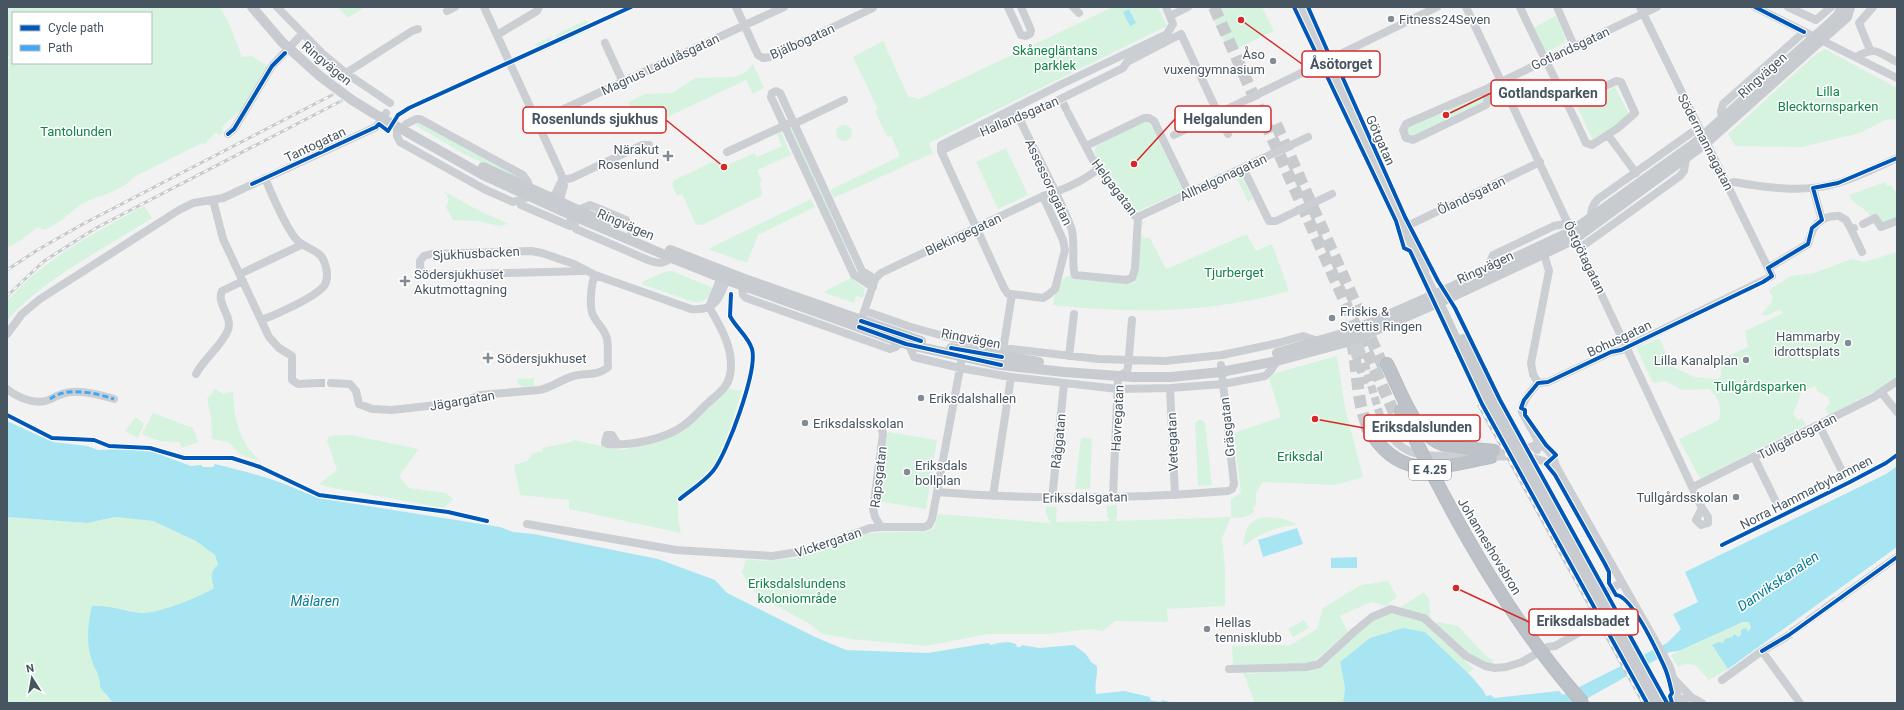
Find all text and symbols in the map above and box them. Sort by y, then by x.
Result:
legend [12,12,152,64]
place label: Fitness24Seven [1399,12,1491,27]
marker: Fitness24Seven [1386,14,1396,24]
text: Cycle path [48,21,104,35]
street label: Bjälbogatan [768,21,837,62]
street label: Gotlandsgatan [1529,24,1612,73]
street label: Magnus Ladulåsgatan [599,31,722,98]
street label: Ringvägen [299,38,355,89]
text: Path [48,41,73,55]
park label: Skånegläntans parklek [1012,43,1098,73]
place label: Åso vuxengymnasium [1164,46,1265,77]
street label: Ringvägen [1735,50,1790,101]
callout: Åsötorget [1302,51,1380,77]
text: Åsötorget [1310,55,1372,72]
marker: Åso vuxengymnasium [1268,56,1278,66]
callout: Gotlandsparken [1491,80,1606,106]
park label: Lilla Blecktornsparken [1778,84,1878,114]
text: Gotlandsparken [1498,85,1598,101]
street label: Södermannagatan [1675,91,1736,193]
street label: Hallandsgatan [978,93,1061,140]
callout: Helgalunden [1175,106,1271,132]
callout: Rosenlunds sjukhus [523,107,666,133]
text: Rosenlunds sjukhus [532,111,658,127]
text: Helgalunden [1183,111,1263,127]
street label: Götgatan [1363,113,1398,168]
park label: Tantolunden [40,124,112,139]
street label: Tantogatan [282,124,348,165]
street label: Assessorsgatan [1022,137,1075,228]
place label: Närakut Rosenlund [598,142,659,172]
marker: Närakut Rosenlund [662,150,674,162]
street label: Allhelgonagatan [1178,151,1269,204]
street label: Helgagatan [1089,156,1141,218]
street label: Ölandsgatan [1435,173,1508,218]
street label: Ringvägen [595,206,656,243]
street label: Blekingegatan [923,210,1004,259]
street label: Östgötagatan [1561,219,1609,296]
street label: Sjukhusbacken [432,244,520,263]
street label: Ringvägen [1455,248,1516,287]
park label: Tjurberget [1204,265,1264,280]
place label: Södersjukhuset Akutmottagning [414,267,507,297]
marker: Södersjukhuset Akutmottagning [399,275,411,287]
place label: Friskis & Svettis Ringen [1340,304,1422,334]
marker: Friskis & Svettis Ringen [1327,313,1337,323]
street label: Bohusgatan [1585,317,1654,360]
street label: Ringvägen [940,325,1002,352]
place label: Hammarby idrottsplats [1774,329,1840,359]
marker: Hammarby idrottsplats [1843,338,1853,348]
place label: Södersjukhuset [497,351,587,366]
marker: Södersjukhuset [482,352,494,364]
place label: Lilla Kanalplan [1654,353,1738,368]
marker: Lilla Kanalplan [1741,355,1751,365]
park label: Tullgårdsparken [1714,379,1806,394]
street label: Havregatan [1108,384,1127,452]
street label: Jägargatan [428,387,496,414]
place label: Eriksdalshallen [929,391,1016,406]
marker: Eriksdalshallen [916,393,926,403]
street label: Gräsgatan [1217,396,1238,457]
street label: Tullgårdsgatan [1755,410,1839,463]
street label: Vetegatan [1164,412,1181,472]
street label: Råggatan [1048,413,1069,469]
callout: Eriksdalslunden [1364,415,1480,441]
place label: Eriksdalsskolan [813,416,904,431]
marker: Eriksdalsskolan [800,418,810,428]
text: Eriksdalslunden [1372,419,1472,435]
street label: Rapsgatan [867,445,890,509]
park label: Eriksdal [1277,449,1323,464]
street label: Norra Hammarbyhamnen [1738,453,1875,532]
place label: Eriksdals bollplan [915,458,968,488]
road number: E 4.25 [1409,460,1451,480]
marker: Eriksdals bollplan [902,467,912,477]
street label: Eriksdalsgatan [1042,489,1128,506]
place label: Tullgårdsskolan [1637,490,1728,505]
marker: Tullgårdsskolan [1731,492,1741,502]
street label: Johanneshovsbron [1455,495,1524,597]
street label: Vickergatan [793,525,863,560]
water label: Danvikskanalen [1734,548,1822,614]
park label: Eriksdalslundens koloniområde [748,576,846,606]
water label: Mälaren [290,593,340,609]
callout: Eriksdalsbadet [1529,609,1638,635]
text: Eriksdalsbadet [1536,613,1630,629]
place label: Hellas tennisklubb [1215,615,1282,645]
marker: Hellas tennisklubb [1202,624,1212,634]
north arrow [12,658,52,698]
text: N [25,662,35,676]

